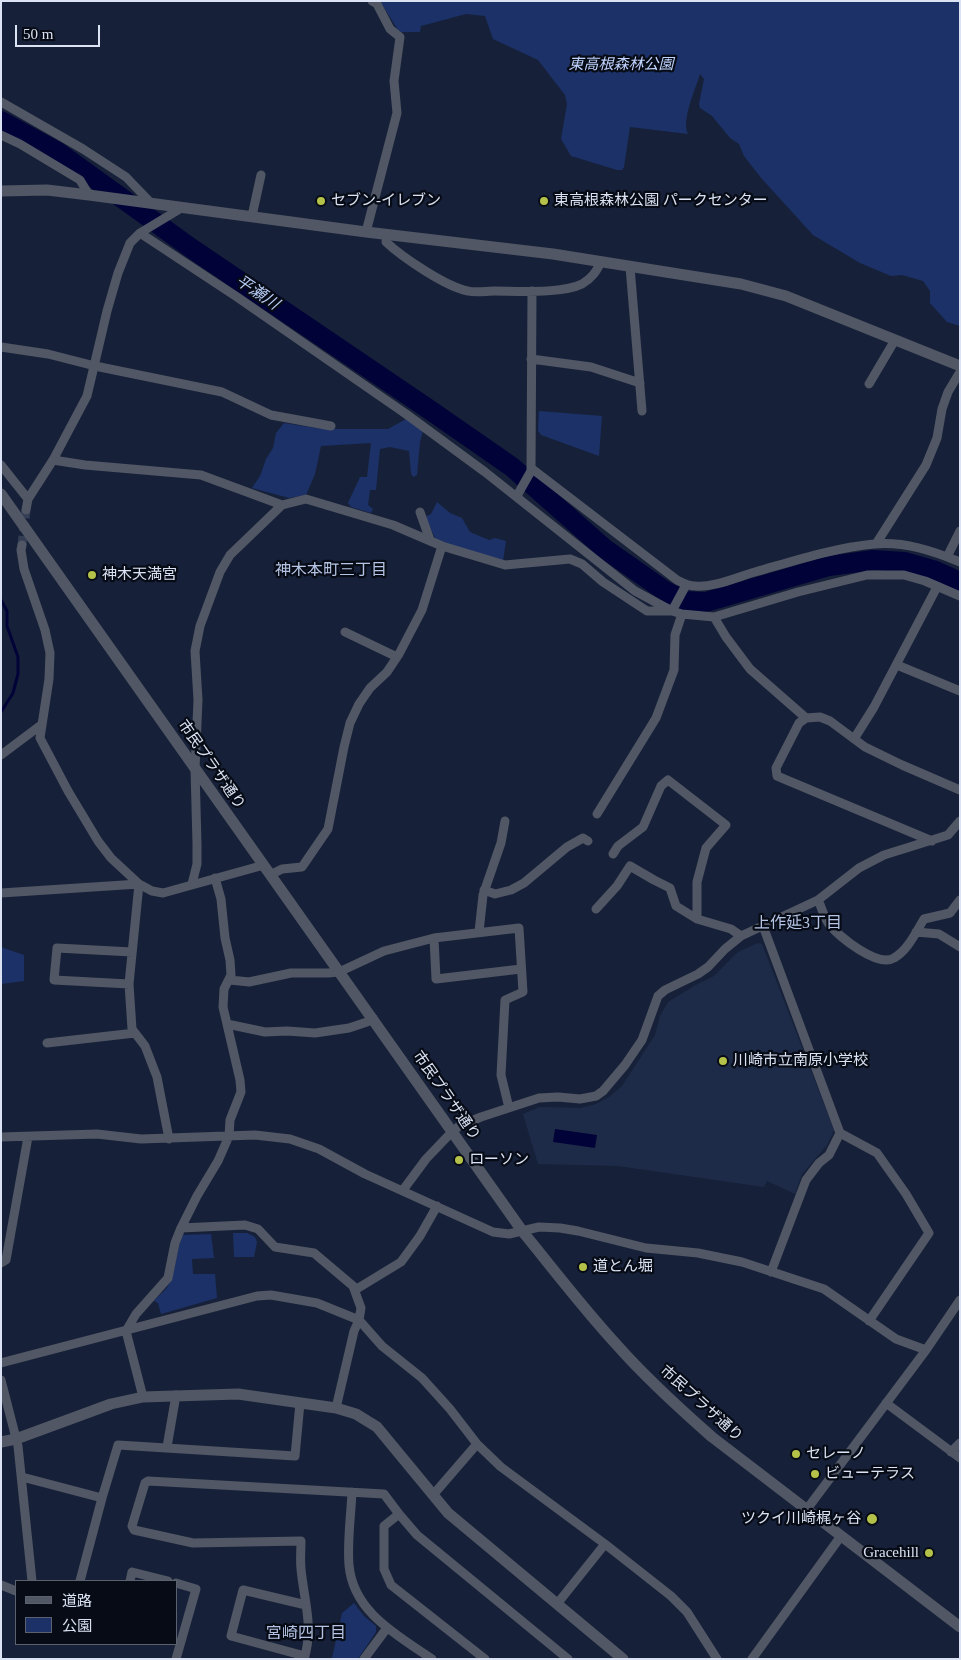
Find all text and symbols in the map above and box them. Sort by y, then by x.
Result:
scale bar [18,15,102,47]
text: 50 m [23,26,53,42]
park label: 東高根森林公園 [569,56,673,74]
place label: セブン-イレブン [331,192,441,210]
place label: 東高根森林公園 パークセンター [554,192,768,210]
marker: セブン-イレブン [315,195,327,207]
marker: 東高根森林公園 パークセンター [538,195,550,207]
water label: 平瀬川 [232,272,282,314]
district label: 神木本町三丁目 [275,561,387,581]
place label: 神木天満宮 [102,566,177,584]
marker: 神木天満宮 [86,569,98,581]
street label: 市民プラザ通り [174,717,248,813]
district label: 上作延3丁目 [754,914,842,934]
street label: 市民プラザ通り [409,1048,483,1144]
place label: 川崎市立南原小学校 [733,1052,868,1070]
marker: 川崎市立南原小学校 [717,1055,729,1067]
place label: ローソン [469,1151,529,1169]
marker: ローソン [453,1154,465,1166]
place label: 道とん堀 [593,1258,653,1276]
marker: 道とん堀 [577,1261,589,1273]
street label: 市民プラザ通り [656,1362,746,1446]
place label: セレーノ [806,1445,866,1463]
marker: セレーノ [790,1448,802,1460]
place label: ビューテラス [825,1465,915,1483]
marker: ビューテラス [809,1468,821,1480]
place label: ツクイ川崎梶ヶ谷 [741,1510,861,1528]
marker: ツクイ川崎梶ヶ谷 [865,1512,879,1526]
place label: Gracehill [863,1544,919,1562]
marker: Gracehill [923,1547,935,1559]
legend [15,1580,178,1645]
text: 道路 [62,1593,92,1609]
text: 公園 [62,1618,92,1634]
district label: 宮崎四丁目 [266,1624,346,1644]

